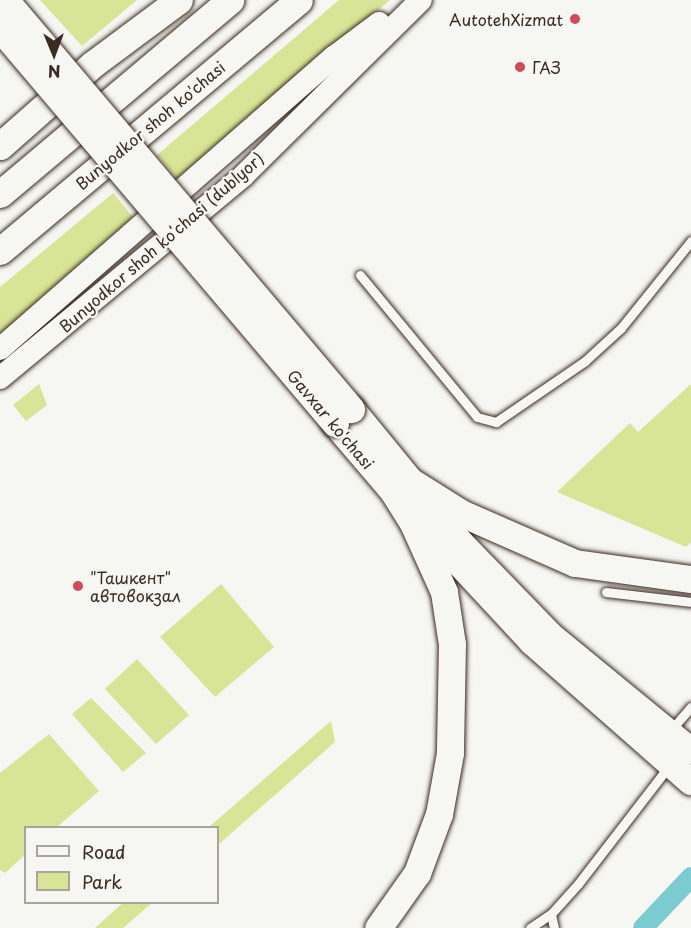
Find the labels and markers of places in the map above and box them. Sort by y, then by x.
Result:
place label: AutotehXizmat [449,9,563,29]
marker: AutotehXizmat [568,12,582,26]
place label: ГАЗ [532,57,561,77]
marker: ГАЗ [513,60,527,74]
place label: "Ташкент" автовокзал [90,567,181,605]
marker: "Ташкент" автовокзал [71,579,85,593]

